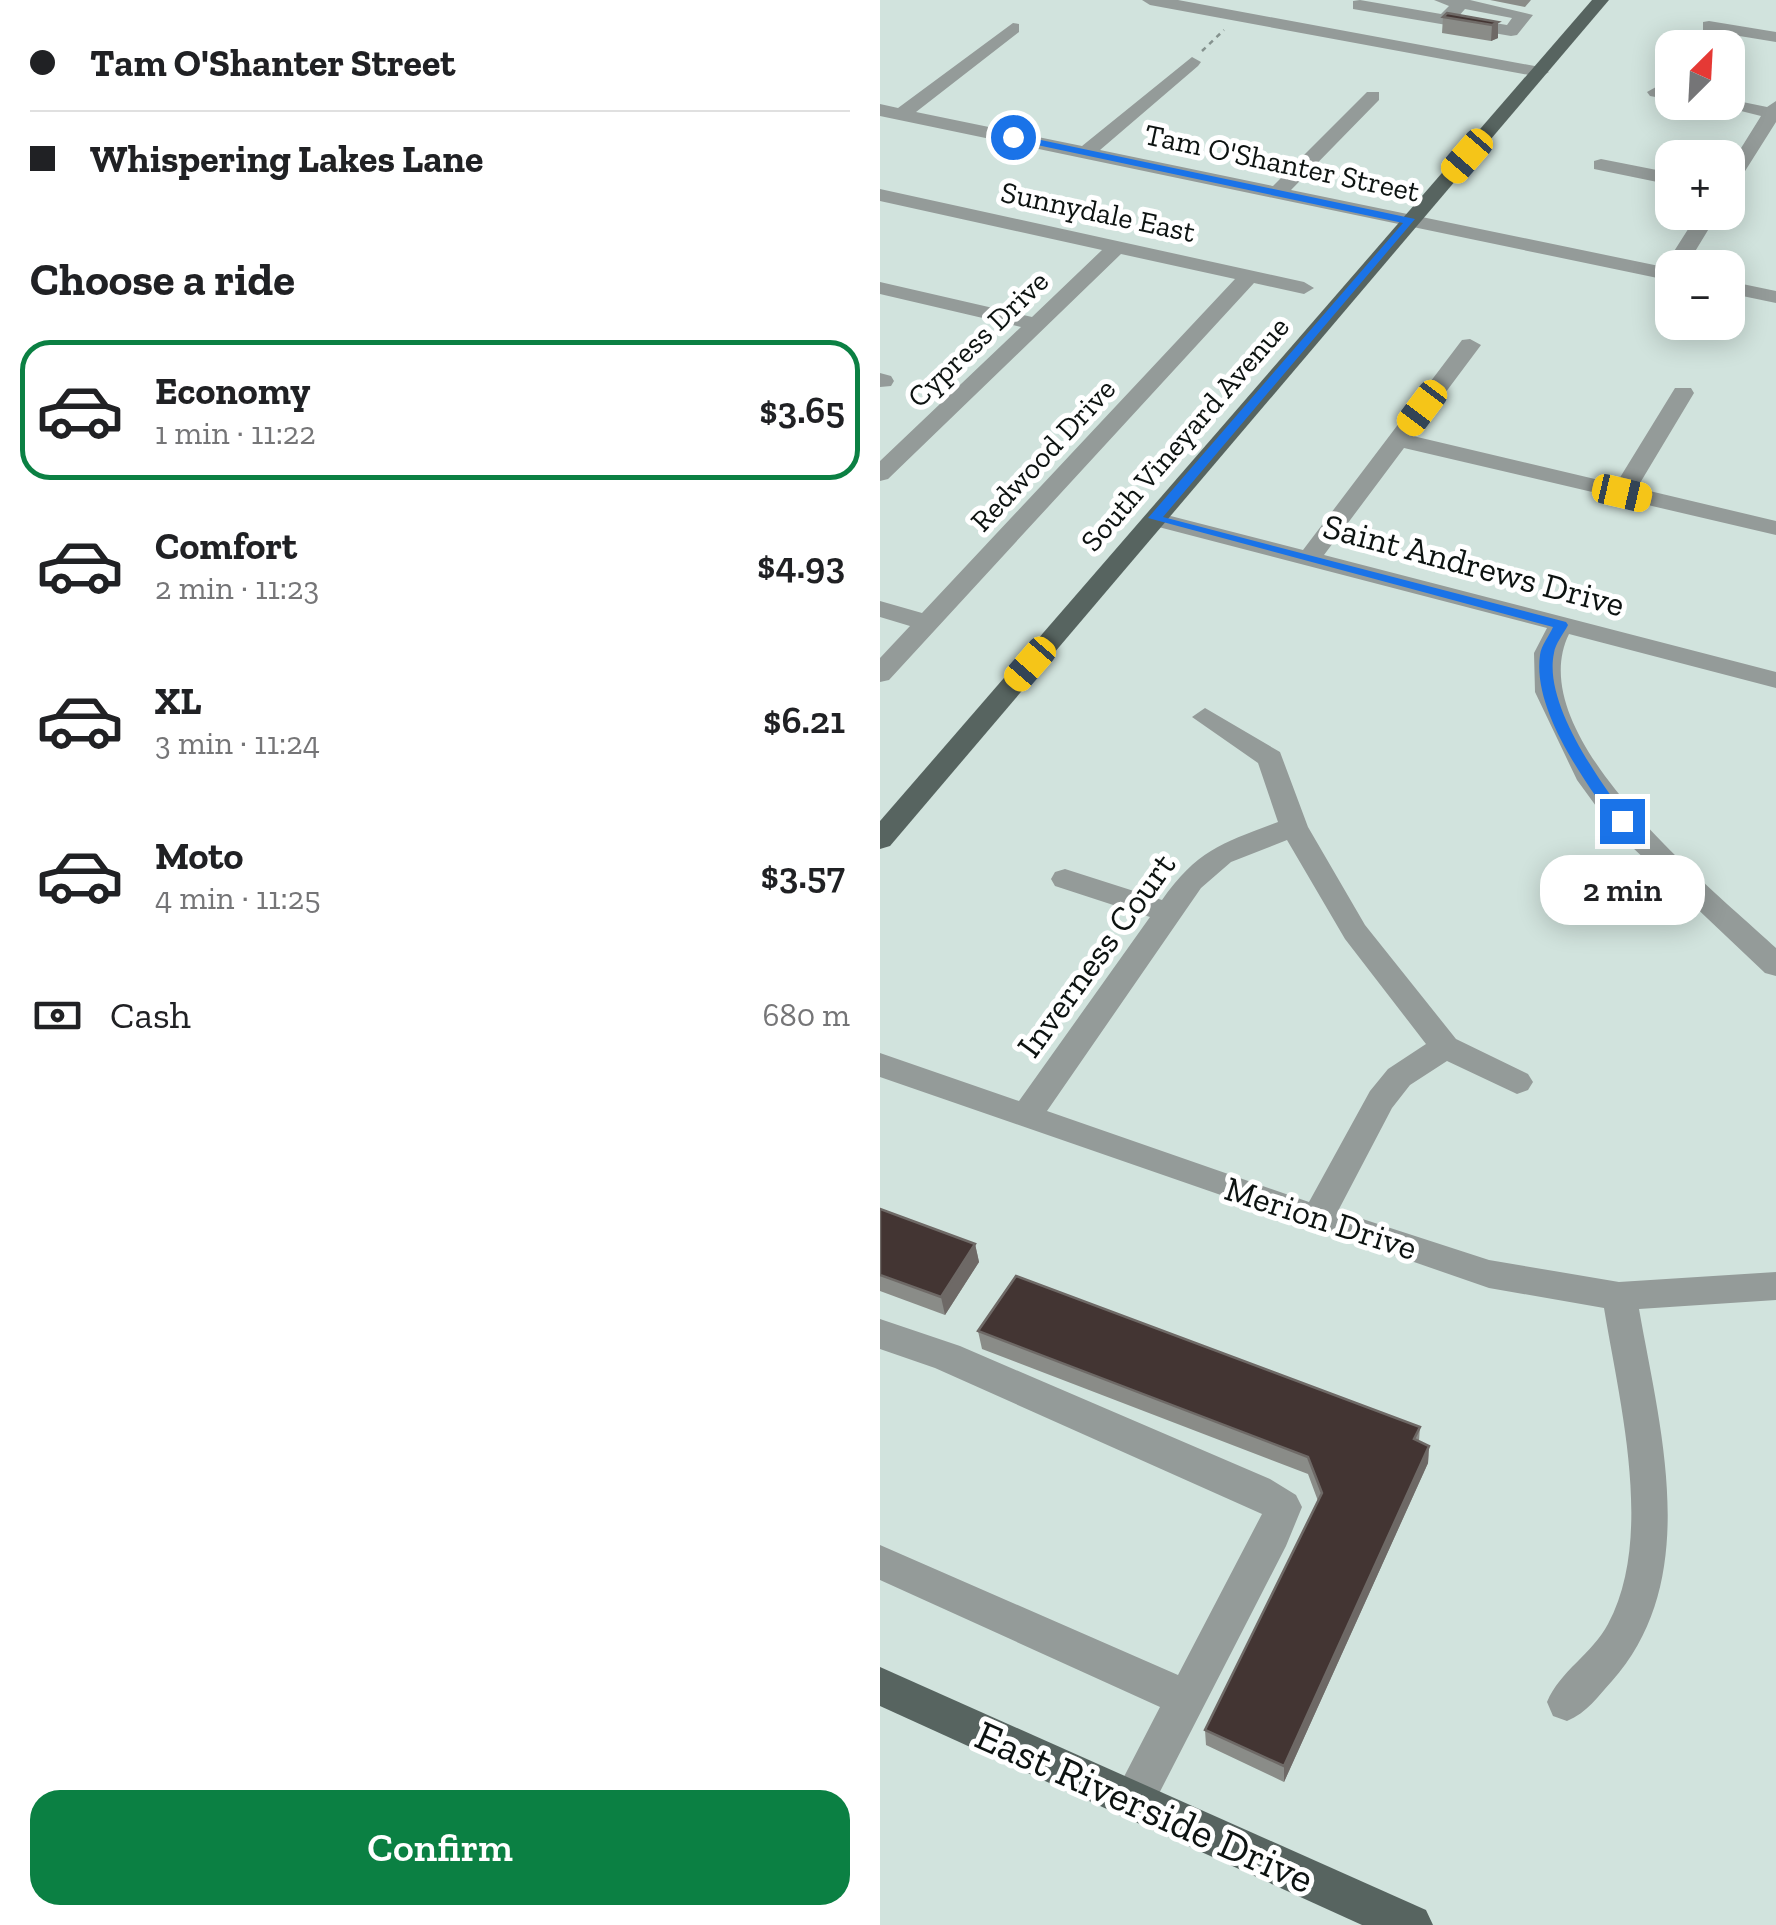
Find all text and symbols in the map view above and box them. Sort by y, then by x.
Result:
north arrow [1655,30,1745,120]
map controls [1655,30,1745,340]
text: Tam O'Shanter Street [90,40,455,86]
route start [991,115,1036,160]
street label: Tam O'Shanter Street [1141,116,1423,210]
car [1436,124,1498,188]
text: Whispering Lakes Lane [90,136,483,182]
button: + [1655,140,1745,230]
street label: Sunnydale East [998,174,1198,250]
button: − [1655,250,1745,340]
text: Choose a ride [30,253,295,307]
street label: Cypress Drive [900,263,1056,415]
street label: South Vineyard Avenue [1073,309,1297,559]
icon: car [35,365,125,455]
text: Economy [155,368,310,414]
street label: Redwood Drive [963,371,1123,539]
car [1392,375,1452,441]
text: $3.65 [759,387,845,433]
text: 1 min · 11:22 [155,414,316,452]
car [1589,472,1655,514]
street label: Saint Andrews Drive [1319,505,1629,625]
icon: car [35,520,125,610]
text: Comfort [155,523,297,569]
text: $4.93 [757,542,845,588]
text: 2 min · 11:23 [155,569,319,607]
car [999,632,1061,696]
icon: car [35,675,125,765]
text: XL [155,678,202,724]
text: $6.21 [763,697,845,743]
text: 3 min · 11:24 [155,724,320,762]
route end [1600,799,1645,844]
icon: car [35,830,125,920]
text: Moto [155,833,243,879]
street label: Inverness Court [1008,845,1184,1065]
text: $3.57 [760,852,845,898]
callout: 2 min [1540,856,1704,926]
text: 2 min [1583,871,1662,909]
text: 4 min · 11:25 [155,879,321,917]
icon: cash [30,988,85,1043]
text: Cash [110,992,191,1038]
text: 680 m [762,996,850,1034]
street label: Merion Drive [1220,1167,1422,1269]
street label: East Riverside Drive [968,1709,1322,1904]
button: Confirm [30,1790,850,1905]

